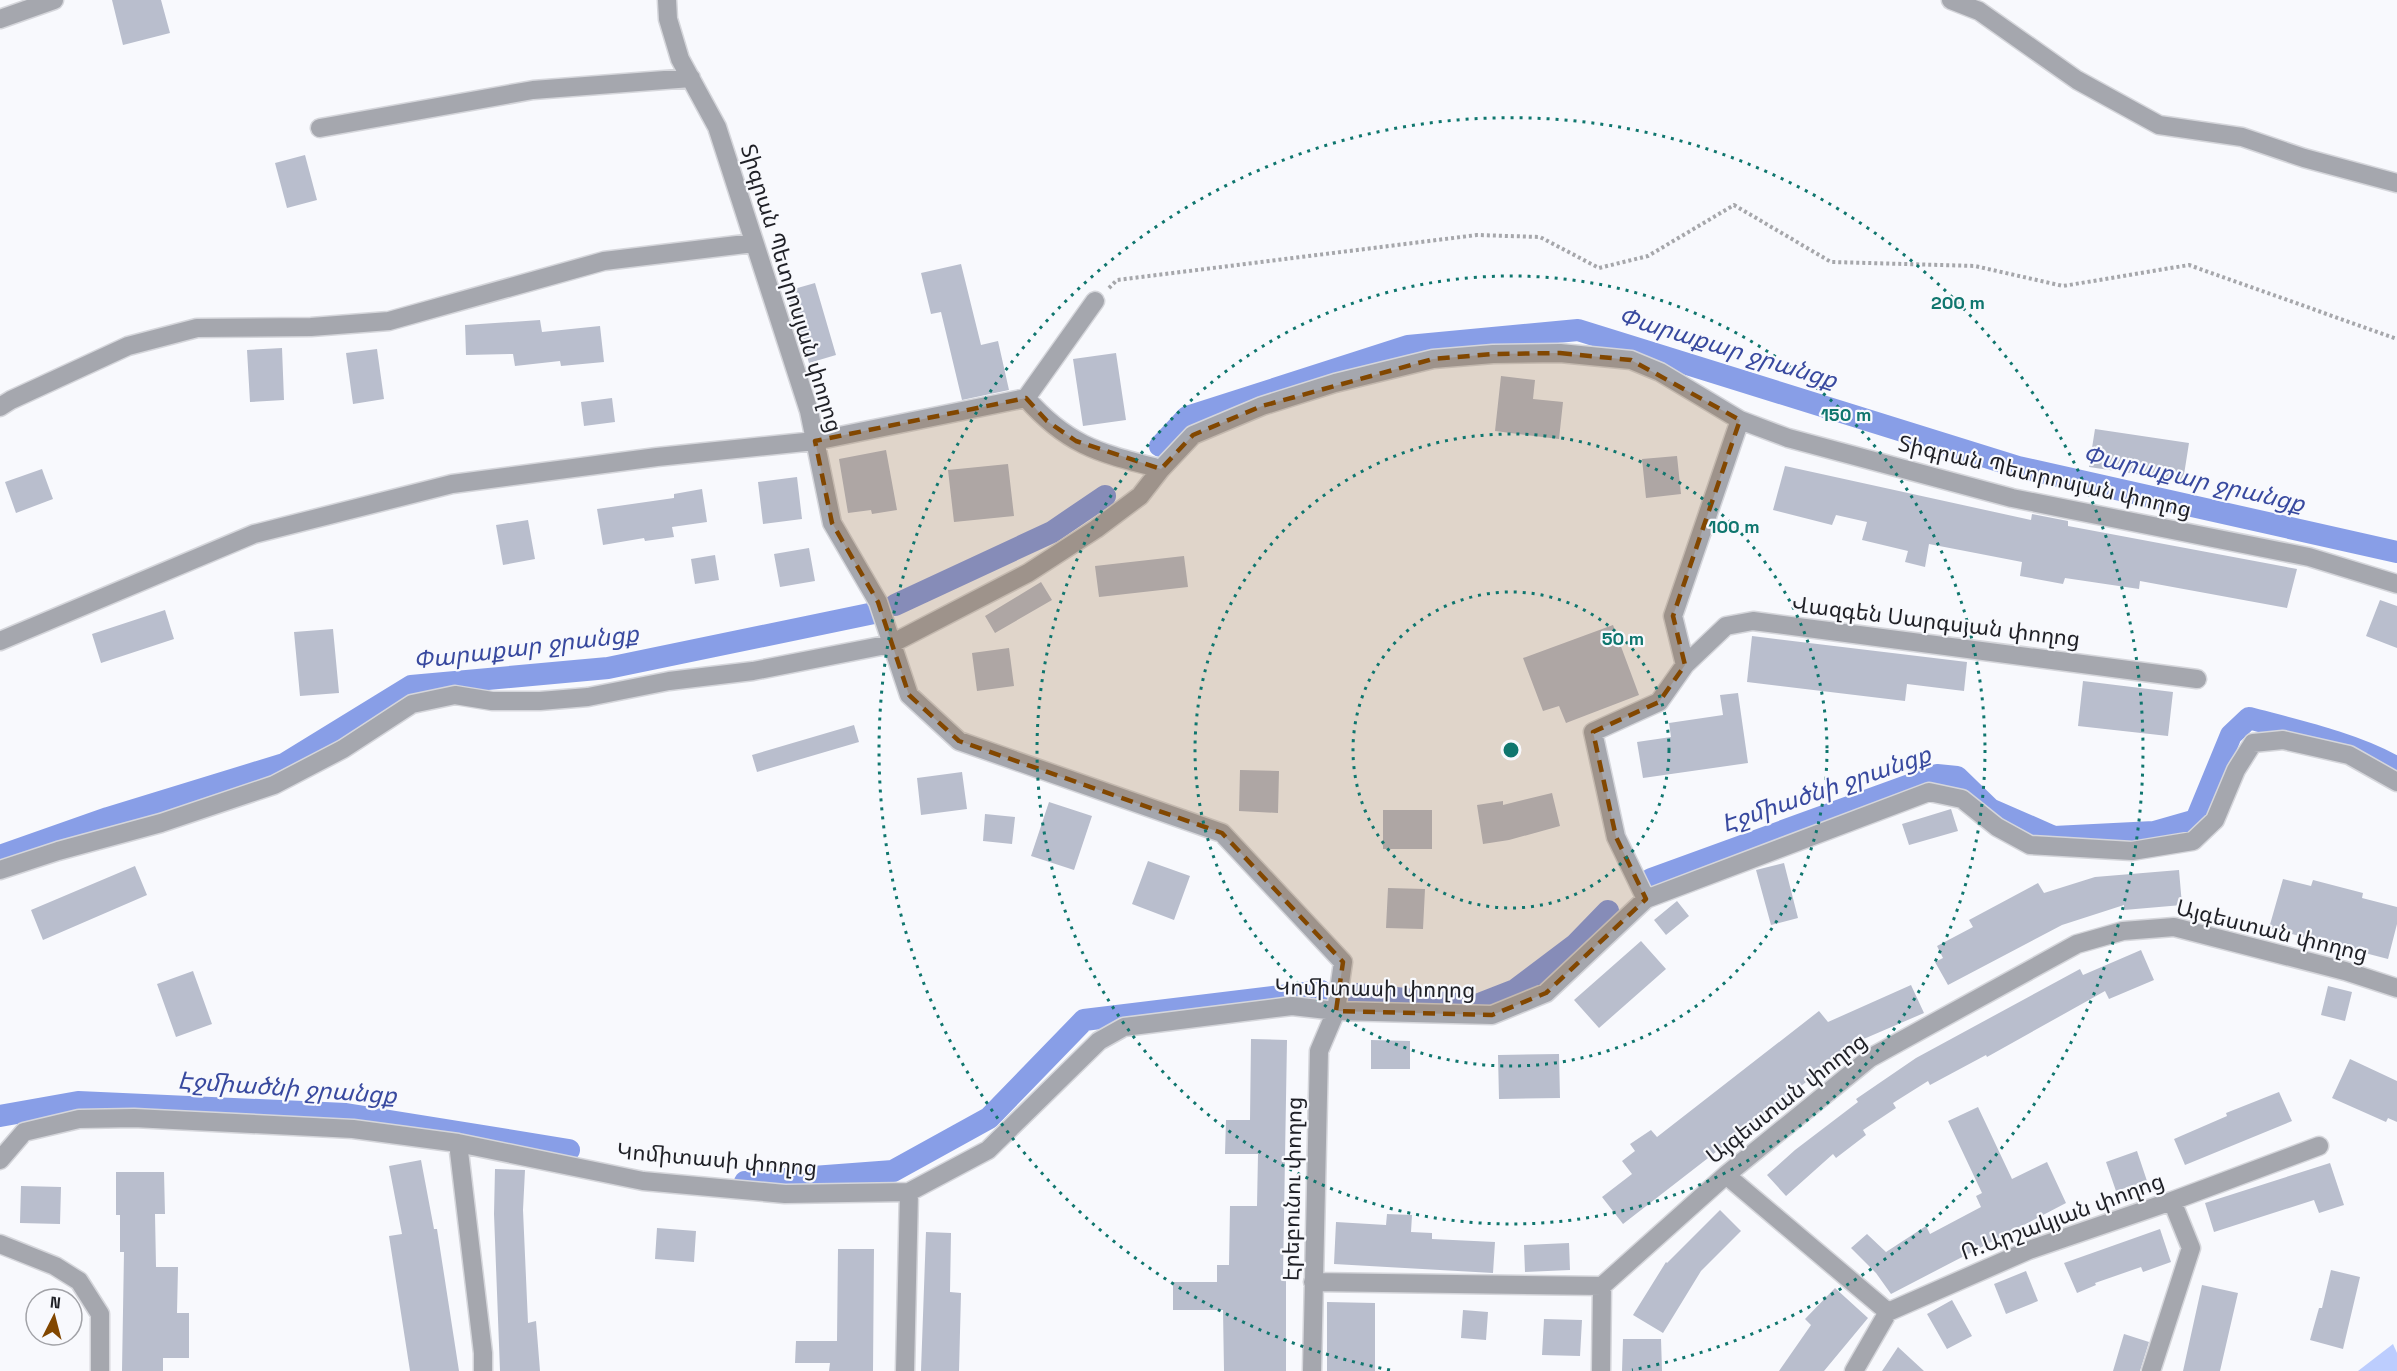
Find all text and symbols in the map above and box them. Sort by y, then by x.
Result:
street label: Տիգրան Պետրոսյան փողոց [735,141,849,435]
text: 200 m [1931,291,1985,314]
water label: Փարաքար ջրանցք [1615,300,1843,396]
text: 150 m [1821,403,1871,426]
street label: Տիգրան Պետրոսյան փողոց [1896,429,2194,523]
water label: Փարաքար ջրանցք [2080,438,2310,519]
text: 100 m [1708,515,1760,538]
street label: Վազգեն Սարգսյան փողոց [1790,589,2082,653]
water label: Փարաքար ջրանցք [412,617,642,676]
text: 50 m [1602,627,1644,650]
water label: Էջմիածնի ջրանցք [1717,738,1936,839]
centre of rings [1501,740,1521,760]
street label: Այգեստան փողոց [2173,893,2371,967]
street label: Կոմիտասի փողոց [1274,972,1476,1004]
street label: Այգեստան փողոց [1700,1026,1872,1170]
water label: Էջմիածնի ջրանցք [176,1064,399,1111]
street label: Էրեբունու փողոց [1276,1097,1308,1281]
street label: Կոմիտասի փողոց [616,1136,818,1182]
street label: Ռ.Արշակյան փողոց [1956,1166,2168,1266]
north arrow [24,1287,84,1347]
text: N [49,1292,62,1314]

